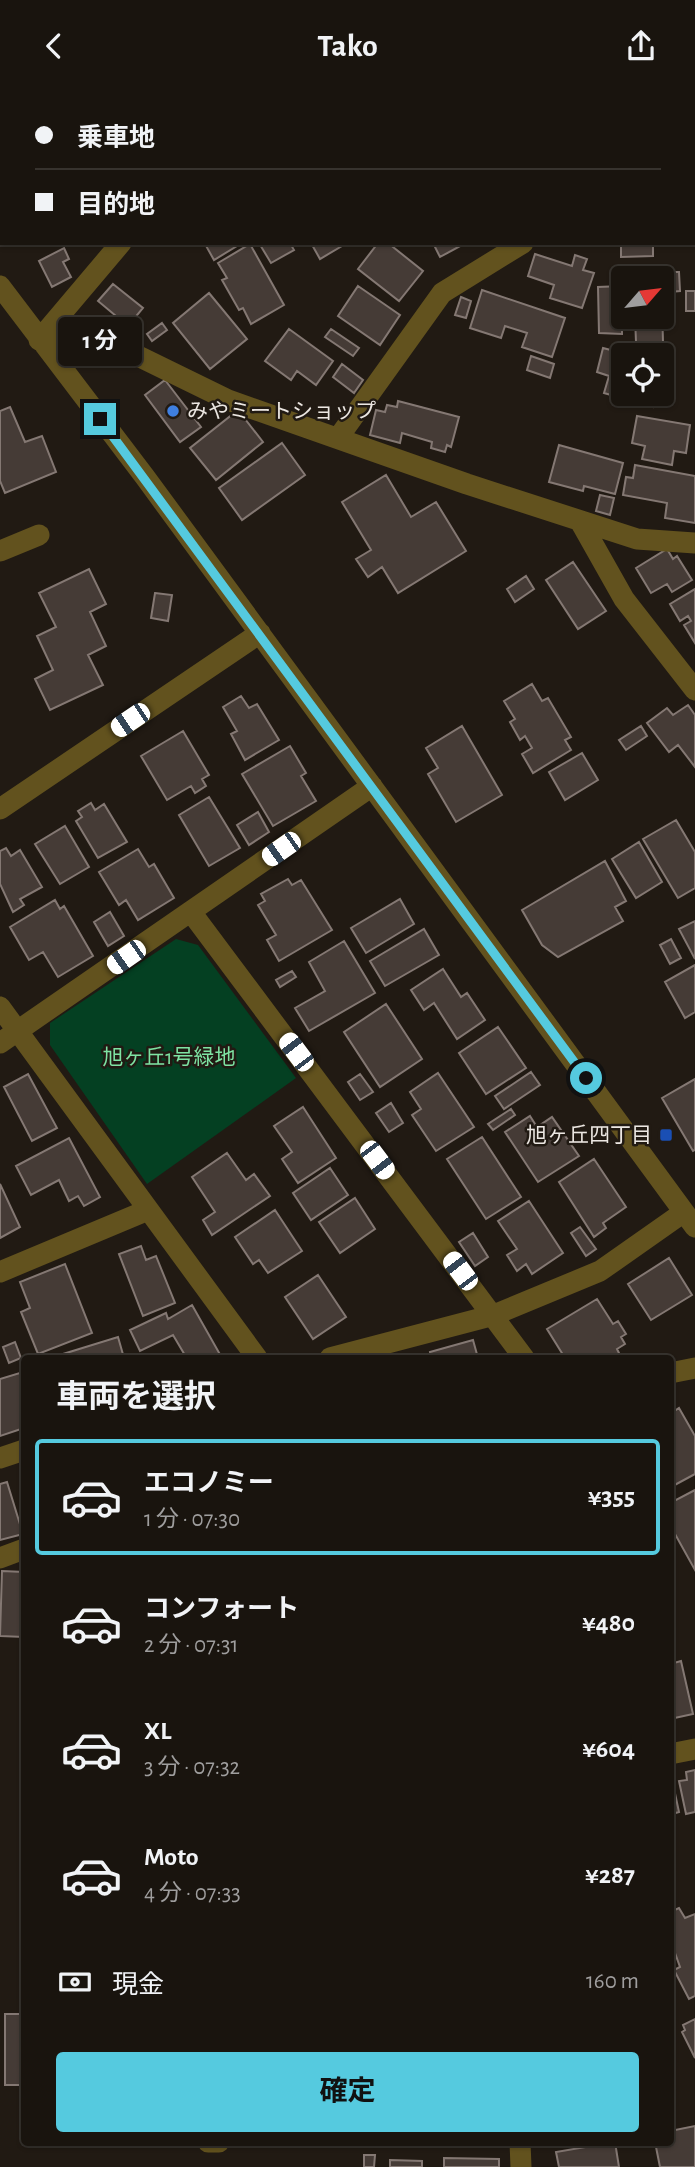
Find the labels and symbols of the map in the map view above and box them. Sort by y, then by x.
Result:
north arrow [611,266,674,329]
callout: 1 分 [58,317,142,367]
place label: みやミートショップ [187,400,376,422]
route end [84,403,116,435]
marker: みやミートショップ [165,403,181,419]
car [107,700,154,740]
car [258,828,305,870]
car [103,936,150,978]
car [275,1029,318,1075]
park label: 旭ヶ丘1号緑地 [102,1046,236,1068]
route start [570,1062,602,1094]
place label: 旭ヶ丘四丁目 [526,1124,652,1146]
marker: 旭ヶ丘四丁目 [658,1127,674,1143]
car [356,1137,399,1183]
car [439,1248,482,1294]

